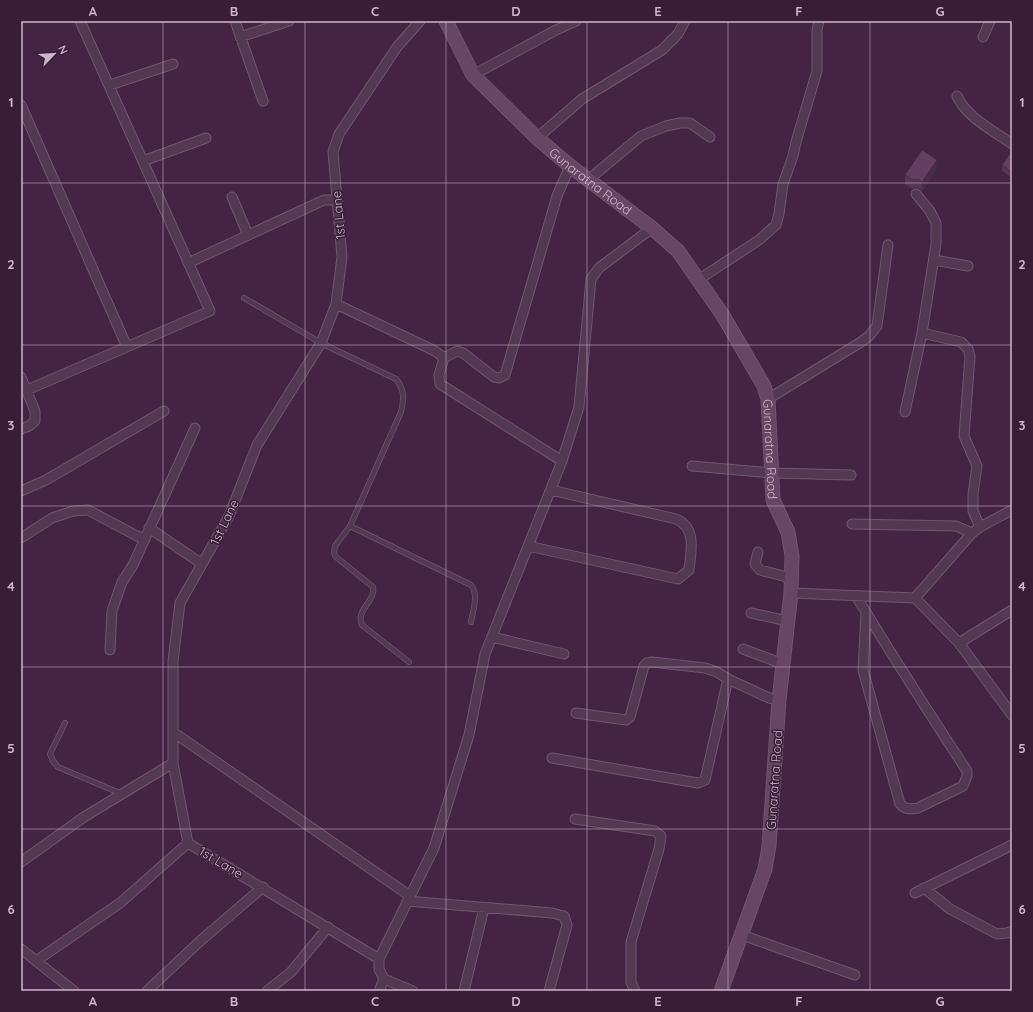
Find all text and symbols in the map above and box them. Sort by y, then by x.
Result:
text: A [89,3,98,19]
text: B [230,3,238,19]
text: C [371,3,379,19]
text: D [511,3,521,19]
text: E [654,3,662,19]
text: F [795,3,803,19]
text: G [935,3,945,19]
north arrow [34,34,74,74]
text: N [55,43,71,56]
text: 1 [8,94,14,110]
text: 1 [1019,94,1025,110]
street label: Gunaratna Road [546,144,635,218]
street label: 1st Lane [328,190,348,240]
text: 2 [7,256,15,272]
text: 2 [1018,256,1026,272]
street label: Gunaratna Road [760,399,781,500]
text: 3 [8,417,15,433]
text: 3 [1019,417,1026,433]
street label: 1st Lane [206,497,242,547]
text: 4 [7,578,15,594]
text: 4 [1018,578,1026,594]
street label: Gunaratna Road [763,729,785,831]
text: 5 [7,740,15,756]
text: 5 [1018,740,1026,756]
street label: 1st Lane [196,843,246,881]
text: 6 [7,901,15,917]
text: 6 [1018,901,1026,917]
text: A [89,993,98,1009]
text: B [230,993,238,1009]
text: C [371,993,379,1009]
text: D [511,993,521,1009]
text: E [654,993,662,1009]
text: F [795,993,803,1009]
text: G [935,993,945,1009]

